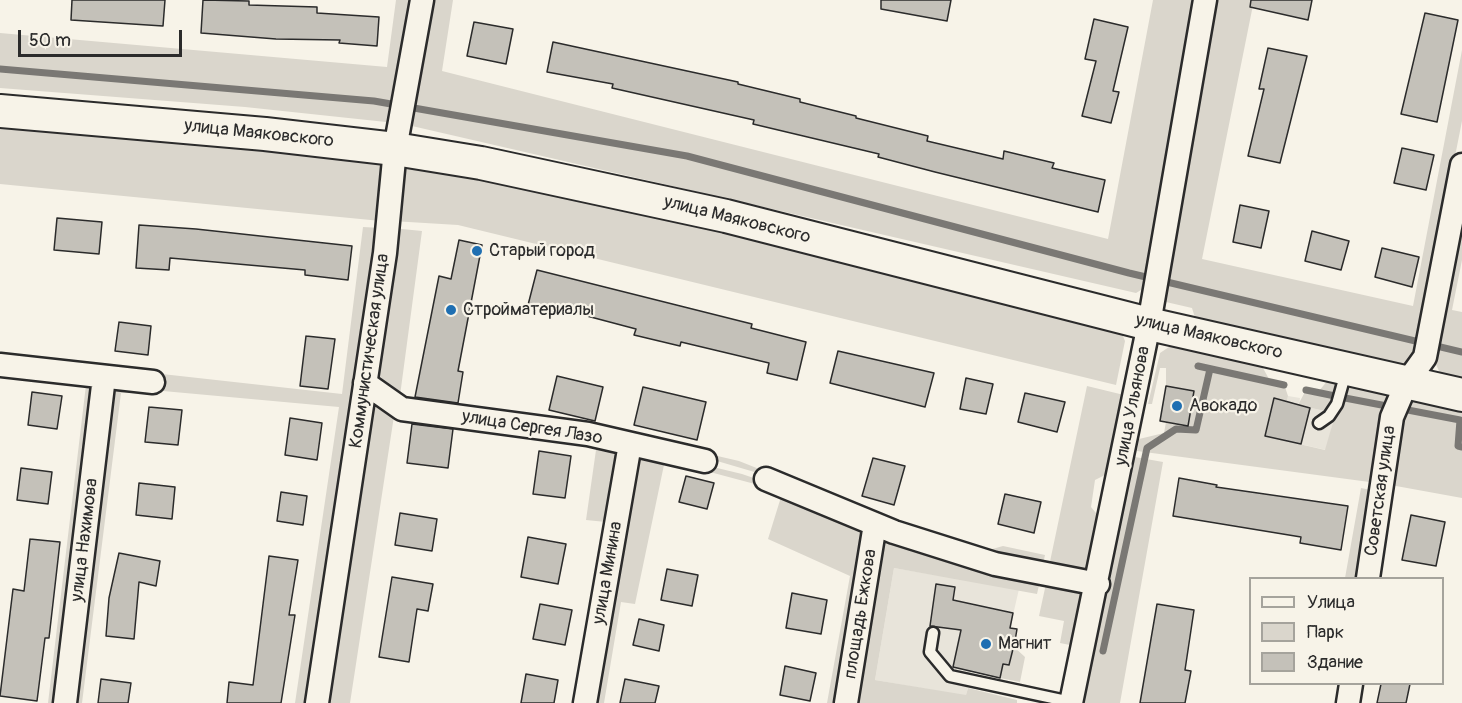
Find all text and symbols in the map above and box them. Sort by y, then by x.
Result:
scale bar [21,18,184,56]
text: 50 m [29,29,71,52]
street label: улица Маяковского [183,115,335,153]
street label: улица Маяковского [662,191,812,249]
place label: Старый город [489,240,595,262]
marker: Старый город [470,244,484,258]
street label: Коммунистическая улица [346,252,394,450]
place label: Стройматериалы [463,299,594,321]
marker: Стройматериалы [444,303,458,317]
street label: улица Маяковского [1133,310,1285,364]
street label: улица Ульянова [1111,344,1155,468]
place label: Авокадо [1189,395,1257,417]
marker: Авокадо [1170,399,1184,413]
street label: улица Сергея Лазо [460,406,604,450]
street label: Советская улица [1361,424,1401,558]
street label: улица Нахимова [67,477,103,603]
street label: улица Минина [588,520,628,626]
street label: площадь Ежкова [840,547,882,681]
legend [1249,577,1444,685]
text: Улица [1307,591,1355,614]
text: Парк [1307,621,1344,644]
place label: Магнит [998,633,1051,655]
marker: Магнит [979,637,993,651]
text: Здание [1307,651,1363,674]

